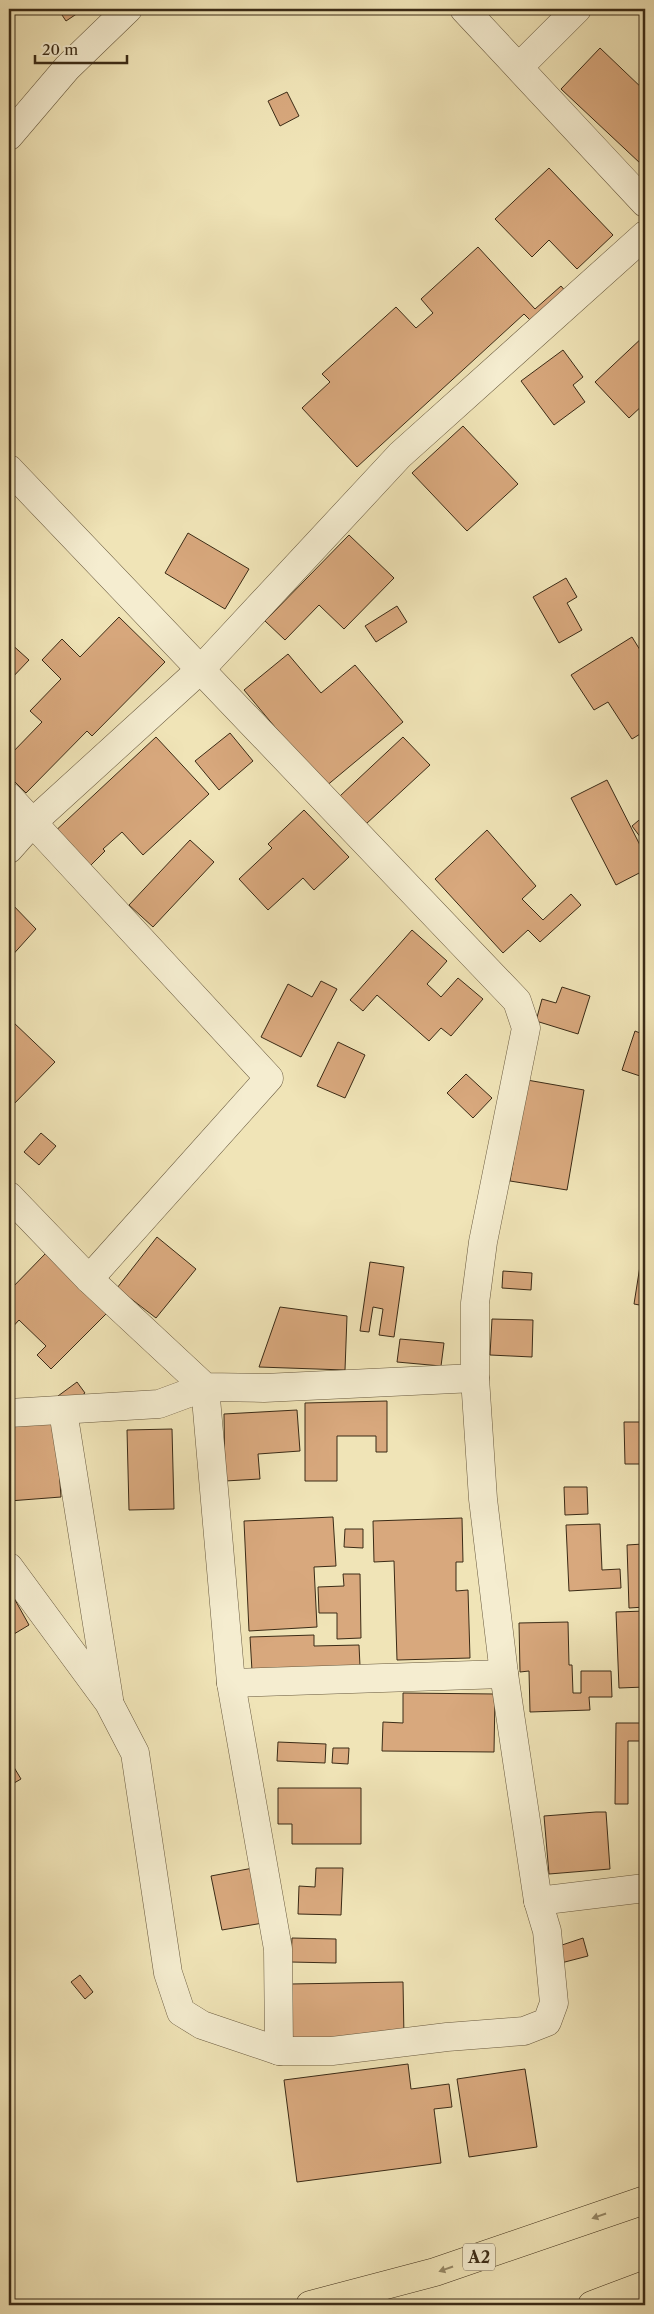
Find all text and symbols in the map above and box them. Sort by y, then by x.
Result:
scale bar [35,32,128,64]
text: 20 m [42,40,78,59]
one-way arrow [591,2212,606,2220]
road number: A2 [463,2244,495,2270]
one-way arrow [438,2265,453,2273]

